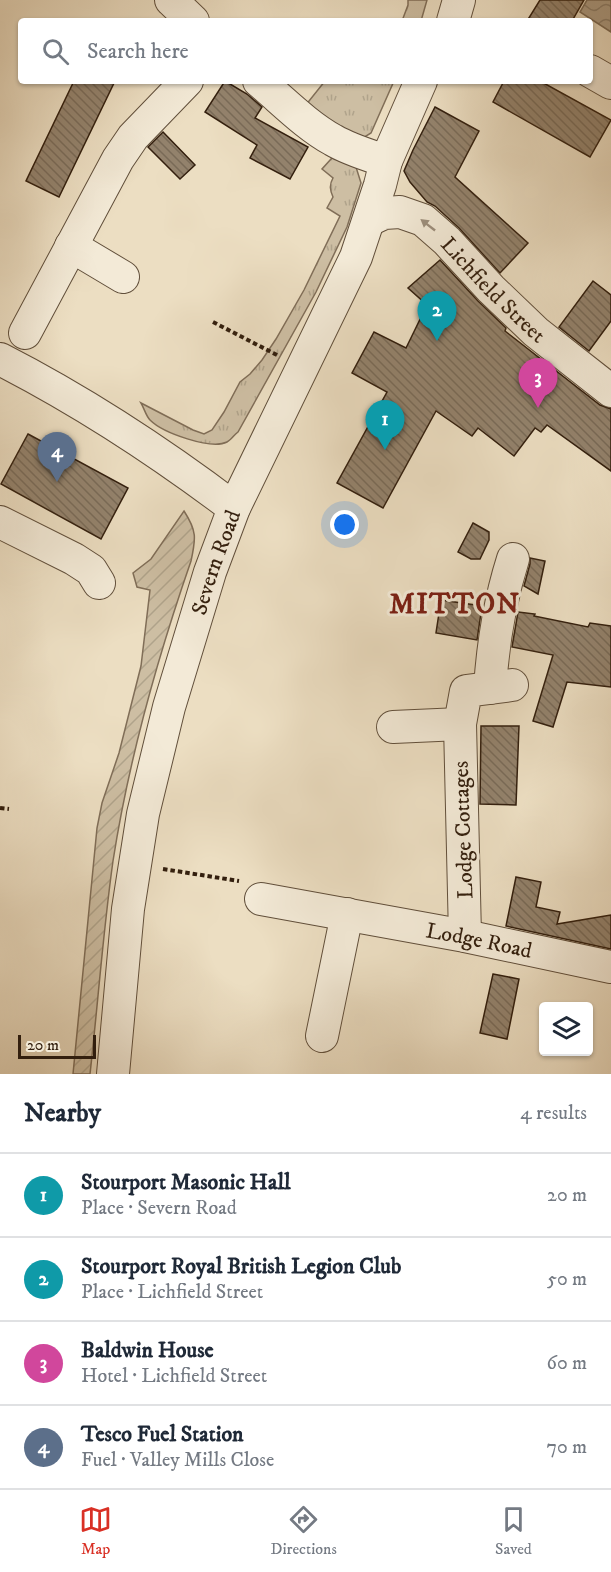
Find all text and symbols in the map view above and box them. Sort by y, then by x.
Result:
search box [18,18,593,84]
icon: search [39,35,72,68]
text: Search here [87,38,189,65]
one-way arrow [421,219,437,231]
street label: Lichfield Street [435,231,551,349]
pin: 2 [418,292,456,341]
pin: 3 [518,358,558,408]
pin: 1 [366,400,404,450]
pin: 4 [38,432,76,482]
street label: Severn Road [186,506,247,618]
your location [330,510,359,539]
district label: MITTON [389,587,521,622]
street label: Lodge Cottages [448,761,479,899]
street label: Lodge Road [424,917,535,965]
map controls [539,1002,593,1056]
button: layers [539,1002,593,1056]
scale bar [18,1032,96,1060]
text: 20 m [27,1035,59,1055]
text: Nearby [24,1097,101,1130]
text: 4 results [520,1101,587,1126]
text: Stourport Masonic Hall [81,1169,291,1196]
text: 1 [40,1183,47,1208]
text: 20 m [547,1183,587,1208]
text: Place · Severn Road [81,1196,237,1221]
text: Stourport Royal British Legion Club [81,1253,401,1280]
text: 2 [39,1267,48,1292]
text: 50 m [547,1267,587,1292]
text: Place · Lichfield Street [81,1280,263,1305]
text: Baldwin House [81,1337,214,1364]
text: 3 [40,1351,47,1376]
text: 60 m [547,1351,587,1376]
text: Hotel · Lichfield Street [81,1364,267,1389]
text: Tesco Fuel Station [81,1421,244,1448]
text: 4 [38,1435,49,1460]
text: 70 m [546,1435,587,1460]
text: Fuel · Valley Mills Close [81,1448,274,1473]
tab: Map [79,1503,112,1559]
tab: Directions [270,1503,337,1559]
tab: Saved [495,1503,532,1559]

